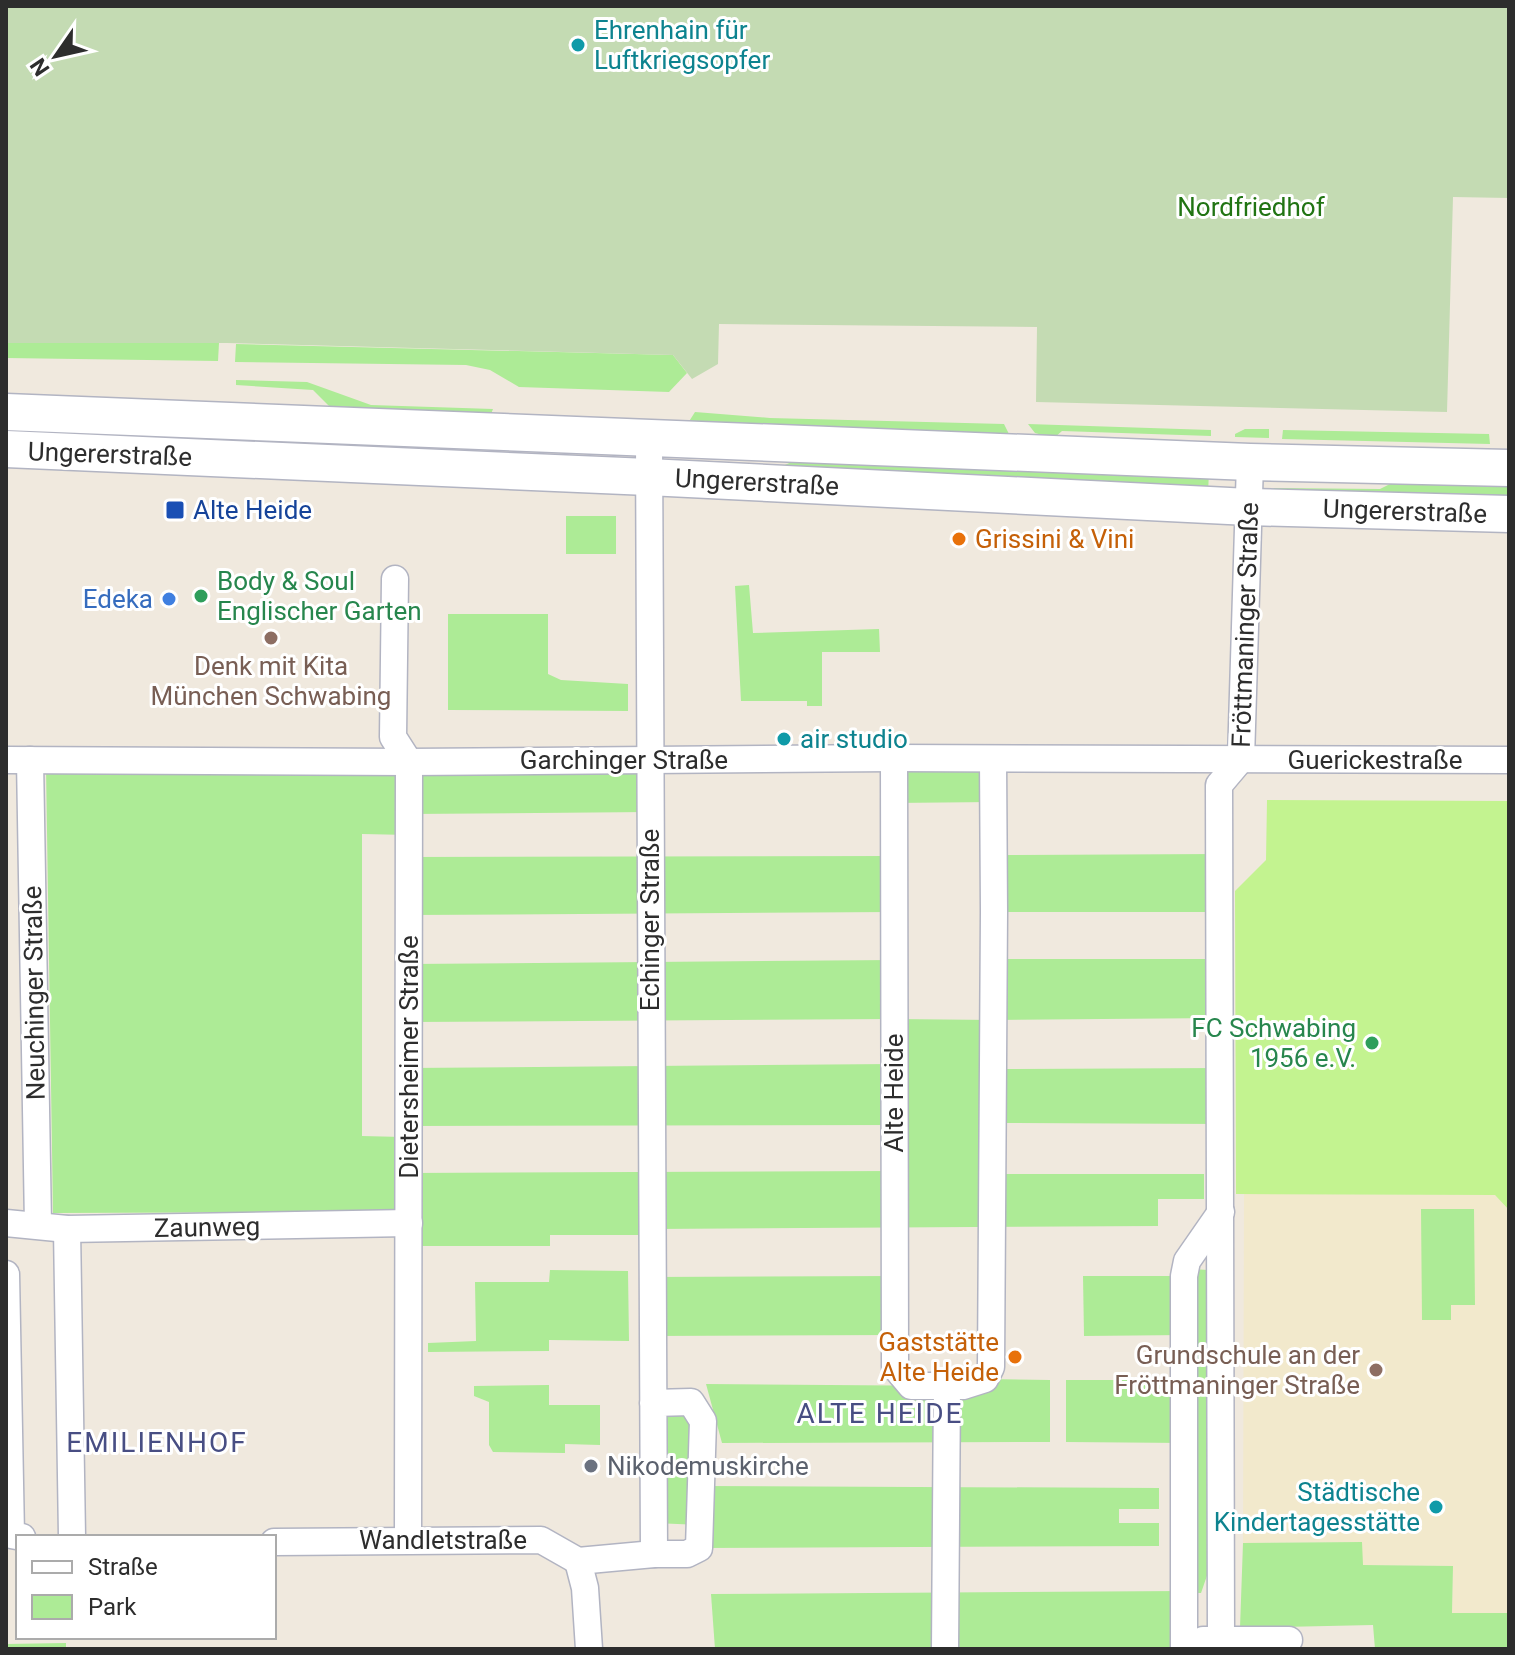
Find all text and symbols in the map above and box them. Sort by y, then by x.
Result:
place label: Ehrenhain für Luftkriegsopfer [594,15,770,75]
north arrow [16,16,96,96]
marker: Ehrenhain für Luftkriegsopfer [569,36,587,54]
text: N [25,53,55,80]
park label: Nordfriedhof [1177,192,1326,222]
street label: Ungererstraße [27,436,193,472]
street label: Ungererstraße [674,463,840,501]
street label: Ungererstraße [1322,493,1488,529]
place label: Alte Heide [193,495,312,525]
marker: Alte Heide [164,499,186,521]
street label: Fröttmaninger Straße [1226,502,1264,748]
place label: Grissini & Vini [975,524,1134,554]
marker: Grissini & Vini [950,530,968,548]
place label: Body & Soul Englischer Garten [217,566,422,626]
place label: Edeka [83,584,153,614]
marker: Body & Soul Englischer Garten [192,587,210,605]
marker: Edeka [160,590,178,608]
marker: Denk mit Kita München Schwabing [262,629,280,647]
place label: Denk mit Kita München Schwabing [151,651,391,711]
place label: air studio [800,724,908,754]
marker: air studio [775,730,793,748]
street label: Garchinger Straße [520,745,728,775]
street label: Guerickestraße [1288,745,1462,775]
street label: Echinger Straße [635,829,665,1011]
street label: Neuchinger Straße [17,885,51,1101]
street label: Dietersheimer Straße [394,935,424,1179]
place label: FC Schwabing 1956 e.V. [1191,1013,1356,1073]
street label: Alte Heide [879,1033,909,1153]
marker: FC Schwabing 1956 e.V. [1363,1034,1381,1052]
street label: Zaunweg [154,1211,260,1243]
place label: Gaststätte Alte Heide [878,1327,999,1387]
place label: Grundschule an der Fröttmaninger Straße [1114,1340,1360,1400]
marker: Gaststätte Alte Heide [1006,1348,1024,1366]
marker: Grundschule an der Fröttmaninger Straße [1367,1361,1385,1379]
district label: ALTE HEIDE [797,1397,963,1430]
district label: EMILIENHOF [66,1426,248,1459]
place label: Nikodemuskirche [607,1451,809,1481]
marker: Nikodemuskirche [582,1457,600,1475]
place label: Städtische Kindertagesstätte [1214,1477,1420,1537]
marker: Städtische Kindertagesstätte [1427,1498,1445,1516]
street label: Wandletstraße [359,1525,527,1555]
legend [16,1535,276,1639]
text: Straße [88,1553,158,1581]
text: Park [88,1593,137,1621]

